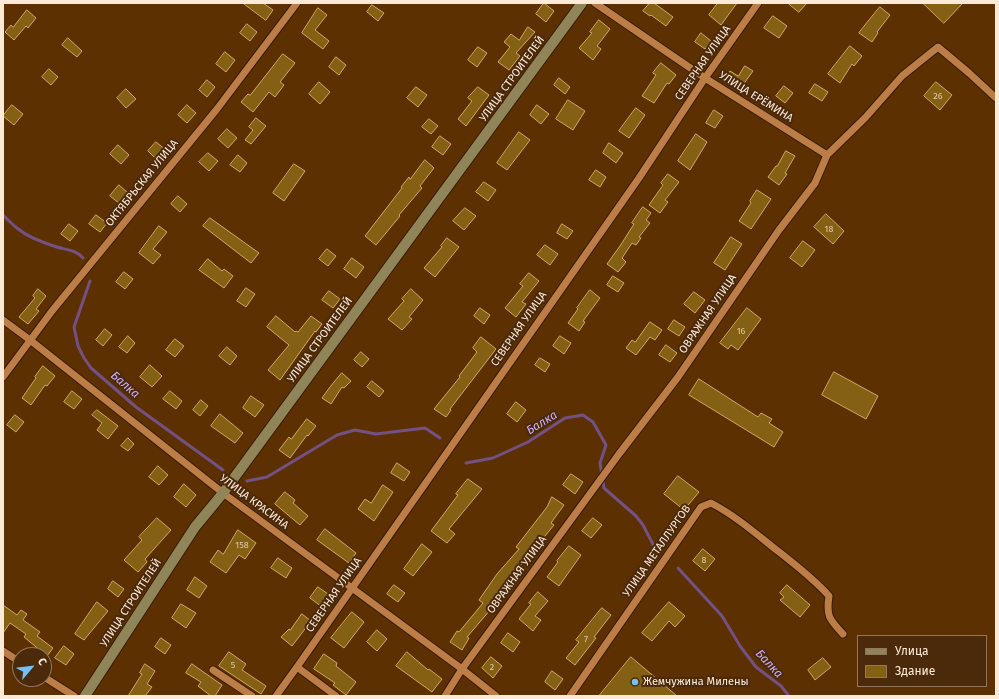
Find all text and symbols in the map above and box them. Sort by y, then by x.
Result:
street label: СЕВЕРНАЯ УЛИЦА [672,23,734,103]
street label: УЛИЦА СТРОИТЕЛЕЙ [477,34,547,124]
street label: УЛИЦА ЕРЁМИНА [716,69,796,125]
house number: 26 [933,91,943,101]
street label: ОКТЯБРЬСКАЯ УЛИЦА [103,137,181,229]
house number: 18 [825,224,833,234]
street label: ОВРАЖНАЯ УЛИЦА [677,272,739,356]
street label: СЕВЕРНАЯ УЛИЦА [488,289,550,369]
street label: УЛИЦА СТРОИТЕЛЕЙ [285,295,355,385]
house number: 16 [737,326,745,336]
water label: Балка [108,369,142,401]
water label: Балка [524,408,560,438]
street label: УЛИЦА КРАСИНА [217,472,291,532]
street label: УЛИЦА МЕТАЛЛУРГОВ [620,503,694,599]
street label: ОВРАЖНАЯ УЛИЦА [484,534,550,616]
house number: 158 [235,540,249,550]
street label: СЕВЕРНАЯ УЛИЦА [303,555,365,635]
house number: 8 [702,555,706,565]
street label: УЛИЦА СТРОИТЕЛЕЙ [98,556,164,650]
house number: 7 [584,634,588,644]
legend [857,635,987,687]
text: Улица [895,644,929,658]
north arrow [12,647,52,687]
water label: Балка [752,647,786,681]
text: С [35,656,49,667]
house number: 5 [231,660,235,670]
house number: 2 [490,662,494,672]
text: Здание [895,664,935,678]
place label: Жемчужина Милены [643,675,749,689]
marker: Жемчужина Милены [630,677,640,687]

